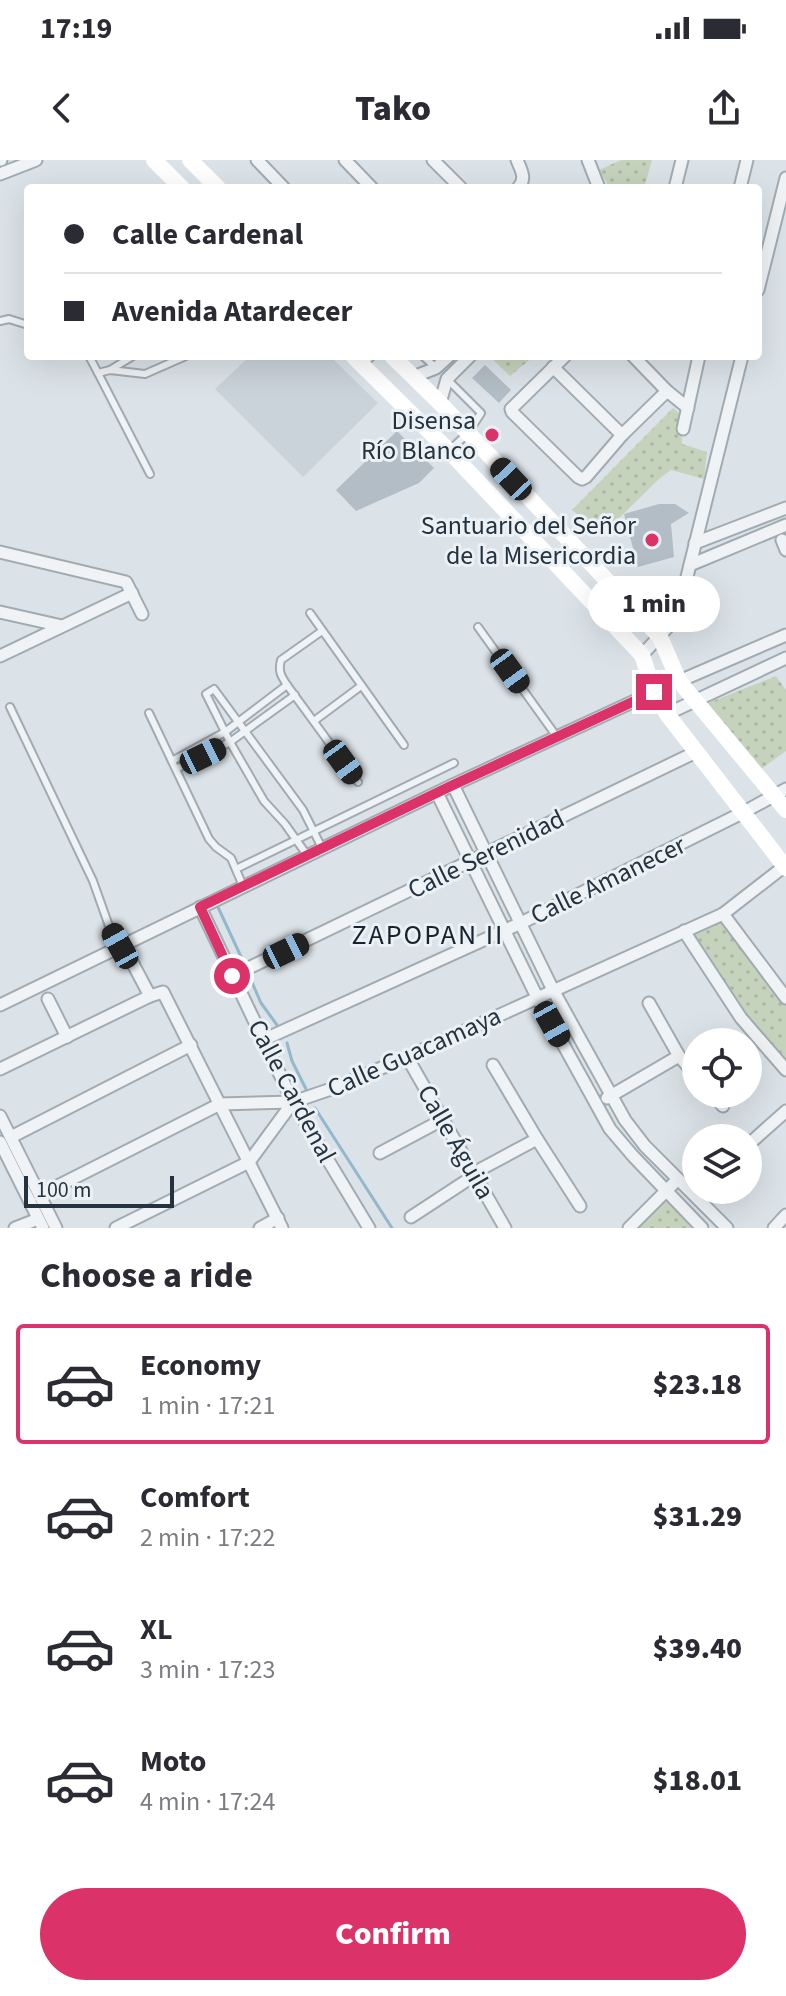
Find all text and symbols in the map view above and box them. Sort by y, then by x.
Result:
text: 17:19 [40,7,112,50]
text: Tako [355,83,431,134]
icon: back [40,86,84,130]
icon: share [702,86,746,130]
text: Calle Cardenal [112,213,303,256]
text: Avenida Atardecer [112,290,353,333]
place label: Disensa Río Blanco [361,402,476,469]
marker: Disensa Río Blanco [483,426,501,444]
car [486,453,536,505]
place label: Santuario del Señor de la Misericordia [421,507,637,574]
marker: Santuario del Señor de la Misericordia [643,531,661,549]
callout: 1 min [588,576,720,632]
text: 1 min [622,585,686,622]
car [486,645,534,697]
route end [636,674,672,710]
car [176,735,230,777]
car [319,736,367,788]
street label: Calle Serenidad [401,800,571,908]
street label: Calle Amanecer [524,826,693,934]
district label: ZAPOPAN II [352,915,504,955]
car [98,919,142,973]
car [259,930,313,972]
route start [214,958,250,994]
street label: Calle Guacamaya [321,997,507,1107]
car [530,997,574,1051]
street label: Calle Cardenal [239,1013,345,1169]
map controls [682,1028,762,1204]
button: locate [682,1028,762,1108]
street label: Calle Águila [408,1078,504,1206]
button: layers [682,1124,762,1204]
scale bar [24,1172,174,1208]
text: 100 m [36,1174,91,1206]
text: Choose a ride [40,1250,253,1301]
text: Economy [140,1344,261,1387]
icon: car [44,1348,116,1420]
text: $23.18 [653,1363,742,1406]
text: 1 min · 17:21 [140,1387,275,1424]
text: Comfort [140,1476,250,1519]
icon: car [44,1480,116,1552]
text: $31.29 [653,1495,742,1538]
text: 2 min · 17:22 [140,1519,275,1556]
text: XL [140,1608,173,1651]
icon: car [44,1612,116,1684]
text: $39.40 [653,1627,742,1670]
text: 3 min · 17:23 [140,1651,275,1688]
text: Moto [140,1740,206,1783]
icon: car [44,1744,116,1816]
text: $18.01 [653,1759,742,1802]
text: 4 min · 17:24 [140,1783,275,1820]
button: Confirm [40,1888,746,1980]

